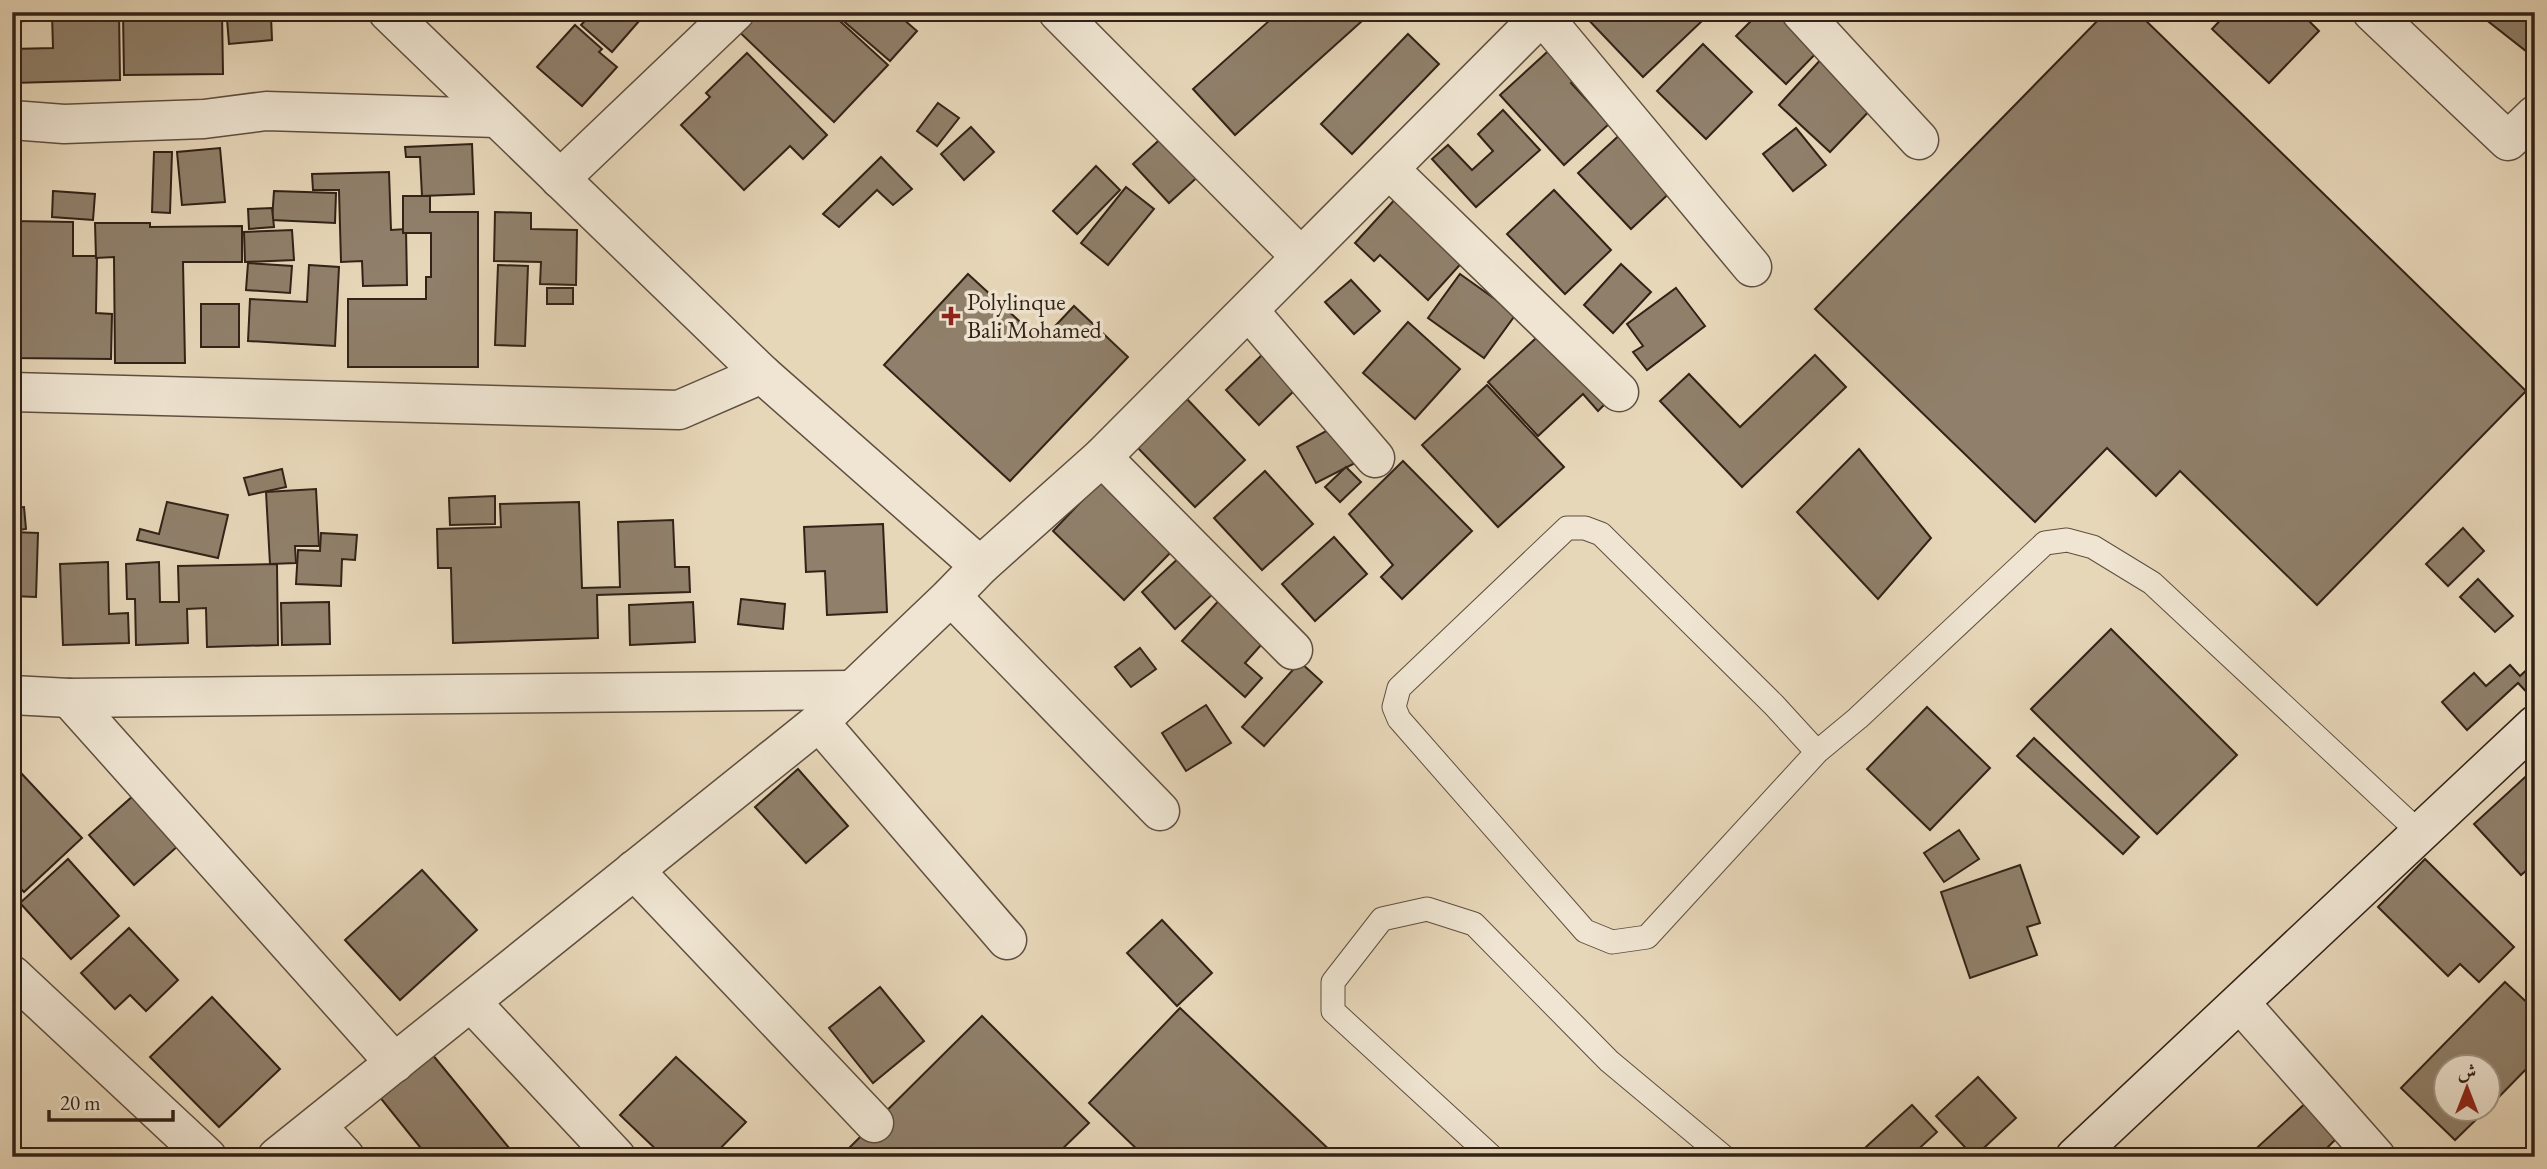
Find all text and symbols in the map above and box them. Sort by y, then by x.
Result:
place label: Polylinque Bali Mohamed [967,286,1102,345]
marker: Polylinque Bali Mohamed [941,306,961,326]
north arrow [2432,1054,2502,1124]
text: ش [2458,1059,2476,1084]
scale bar [49,1078,173,1122]
text: 20 m [60,1089,101,1116]

